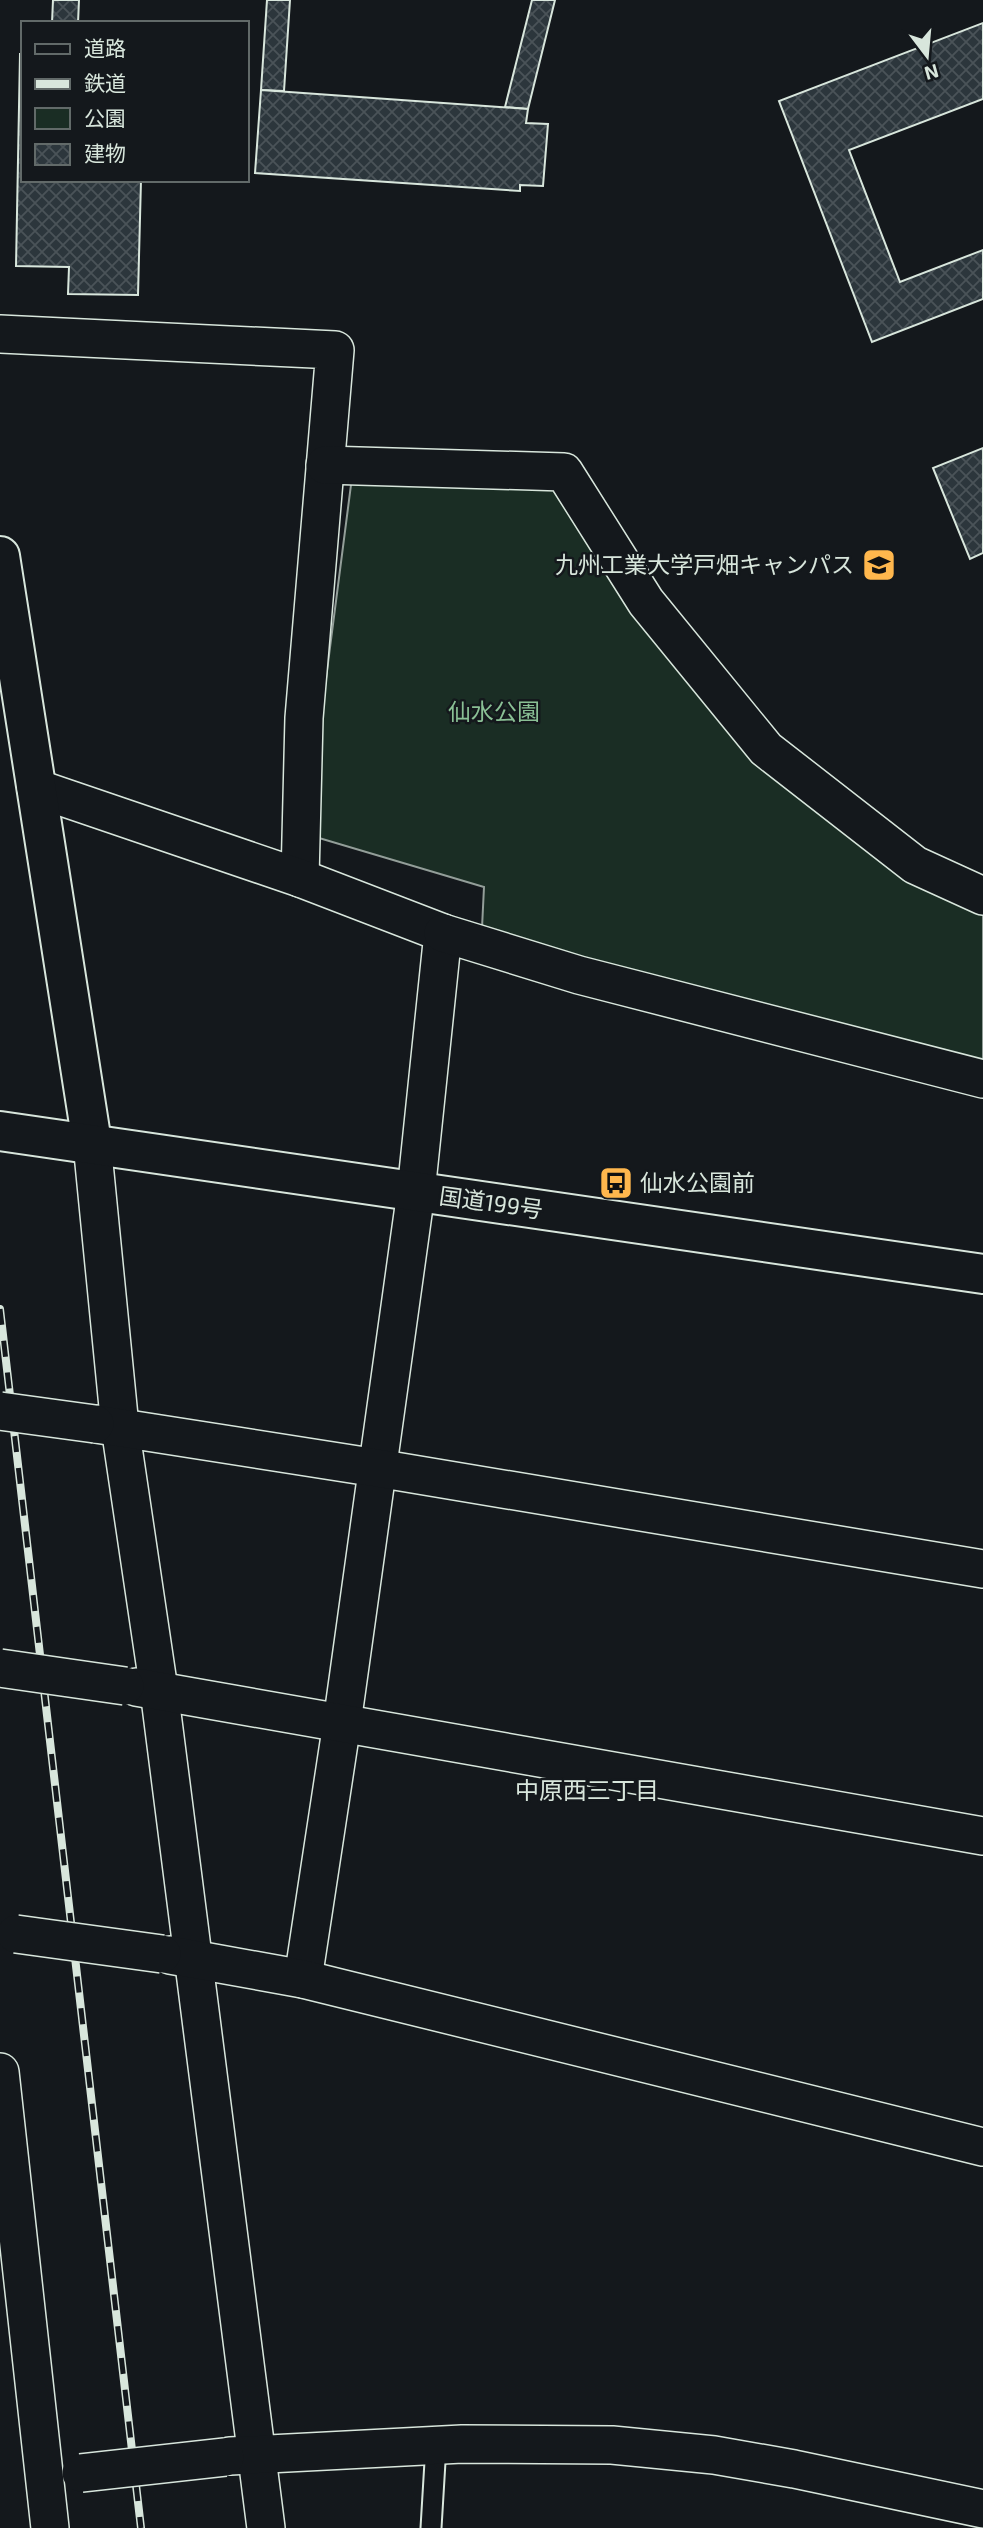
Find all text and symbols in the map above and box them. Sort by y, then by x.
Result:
legend [21,21,248,182]
north arrow [892,21,962,91]
text: 道路 [84,35,126,60]
text: N [922,60,942,86]
text: 鉄道 [84,70,126,95]
text: 公園 [84,105,126,130]
text: 建物 [84,140,126,165]
school or university icon: 九州工業大学戸畑キャンパス [860,546,898,584]
place label: 九州工業大学戸畑キャンパス [555,550,854,578]
park label: 仙水公園 [448,697,540,725]
bus stop icon: 仙水公園前 [597,1164,635,1202]
place label: 仙水公園前 [640,1168,755,1196]
street label: 国道199号 [437,1181,545,1223]
district label: 中原西三丁目 [515,1775,659,1804]

